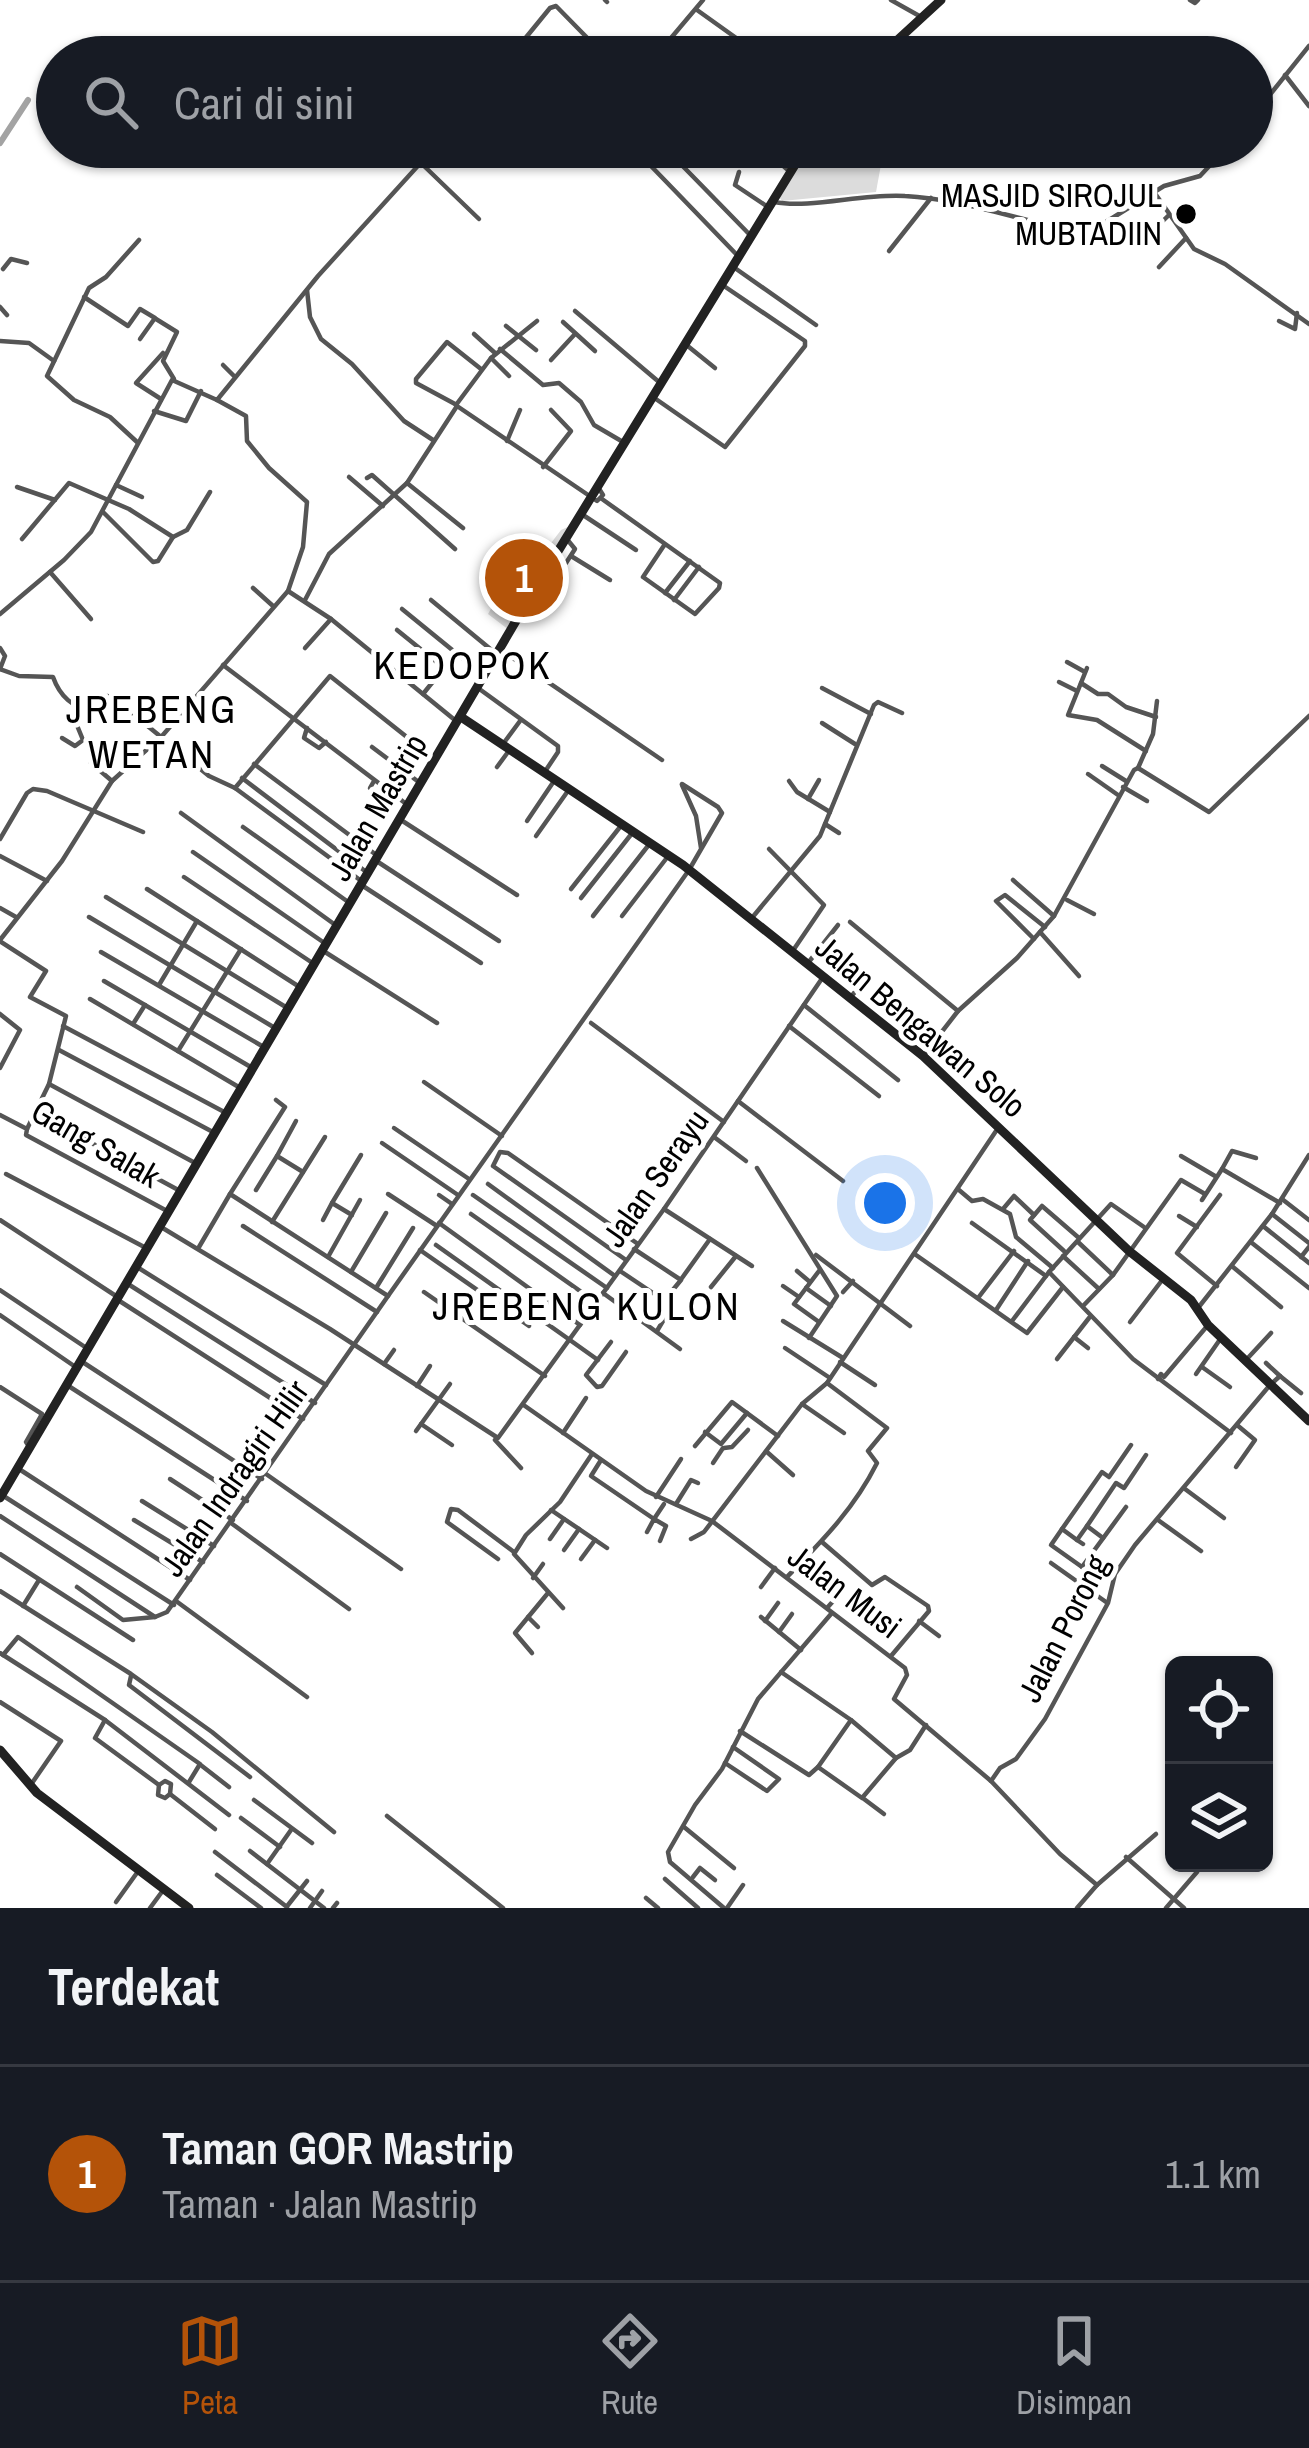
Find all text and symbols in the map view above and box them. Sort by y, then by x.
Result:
search box [36,36,1273,168]
icon: search [78,69,144,135]
text: Cari di sini [174,72,355,133]
place label: MASJID SIROJUL MUBTADIIN [941,173,1162,255]
marker: MASJID SIROJUL MUBTADIIN [1173,201,1199,227]
pin: 1 [485,533,563,623]
district label: KEDOPOK [373,639,553,691]
district label: JREBENG WETAN [66,683,238,780]
street label: Jalan Mastrip [317,726,437,888]
street label: Jalan Bengawan Solo [807,925,1035,1127]
street label: Gang Salak [24,1089,169,1198]
street label: Jalan Serayu [592,1101,718,1255]
your location [855,1173,915,1233]
district label: JREBENG KULON [432,1280,742,1332]
street label: Jalan Indragiri Hilir [150,1371,318,1585]
street label: Jalan Musi [780,1534,910,1648]
street label: Jalan Porong [1007,1547,1119,1709]
map controls [1165,1656,1273,1872]
button: locate [1165,1656,1273,1764]
button: layers [1165,1764,1273,1872]
text: Terdekat [48,1952,219,2021]
text: Taman GOR Mastrip [162,2117,514,2178]
text: 1 [78,2148,96,2200]
text: 1.1 km [1165,2148,1261,2200]
text: Taman · Jalan Mastrip [162,2178,477,2230]
tab: Peta [177,2308,243,2424]
tab: Rute [597,2308,663,2424]
tab: Disimpan [1016,2308,1132,2424]

